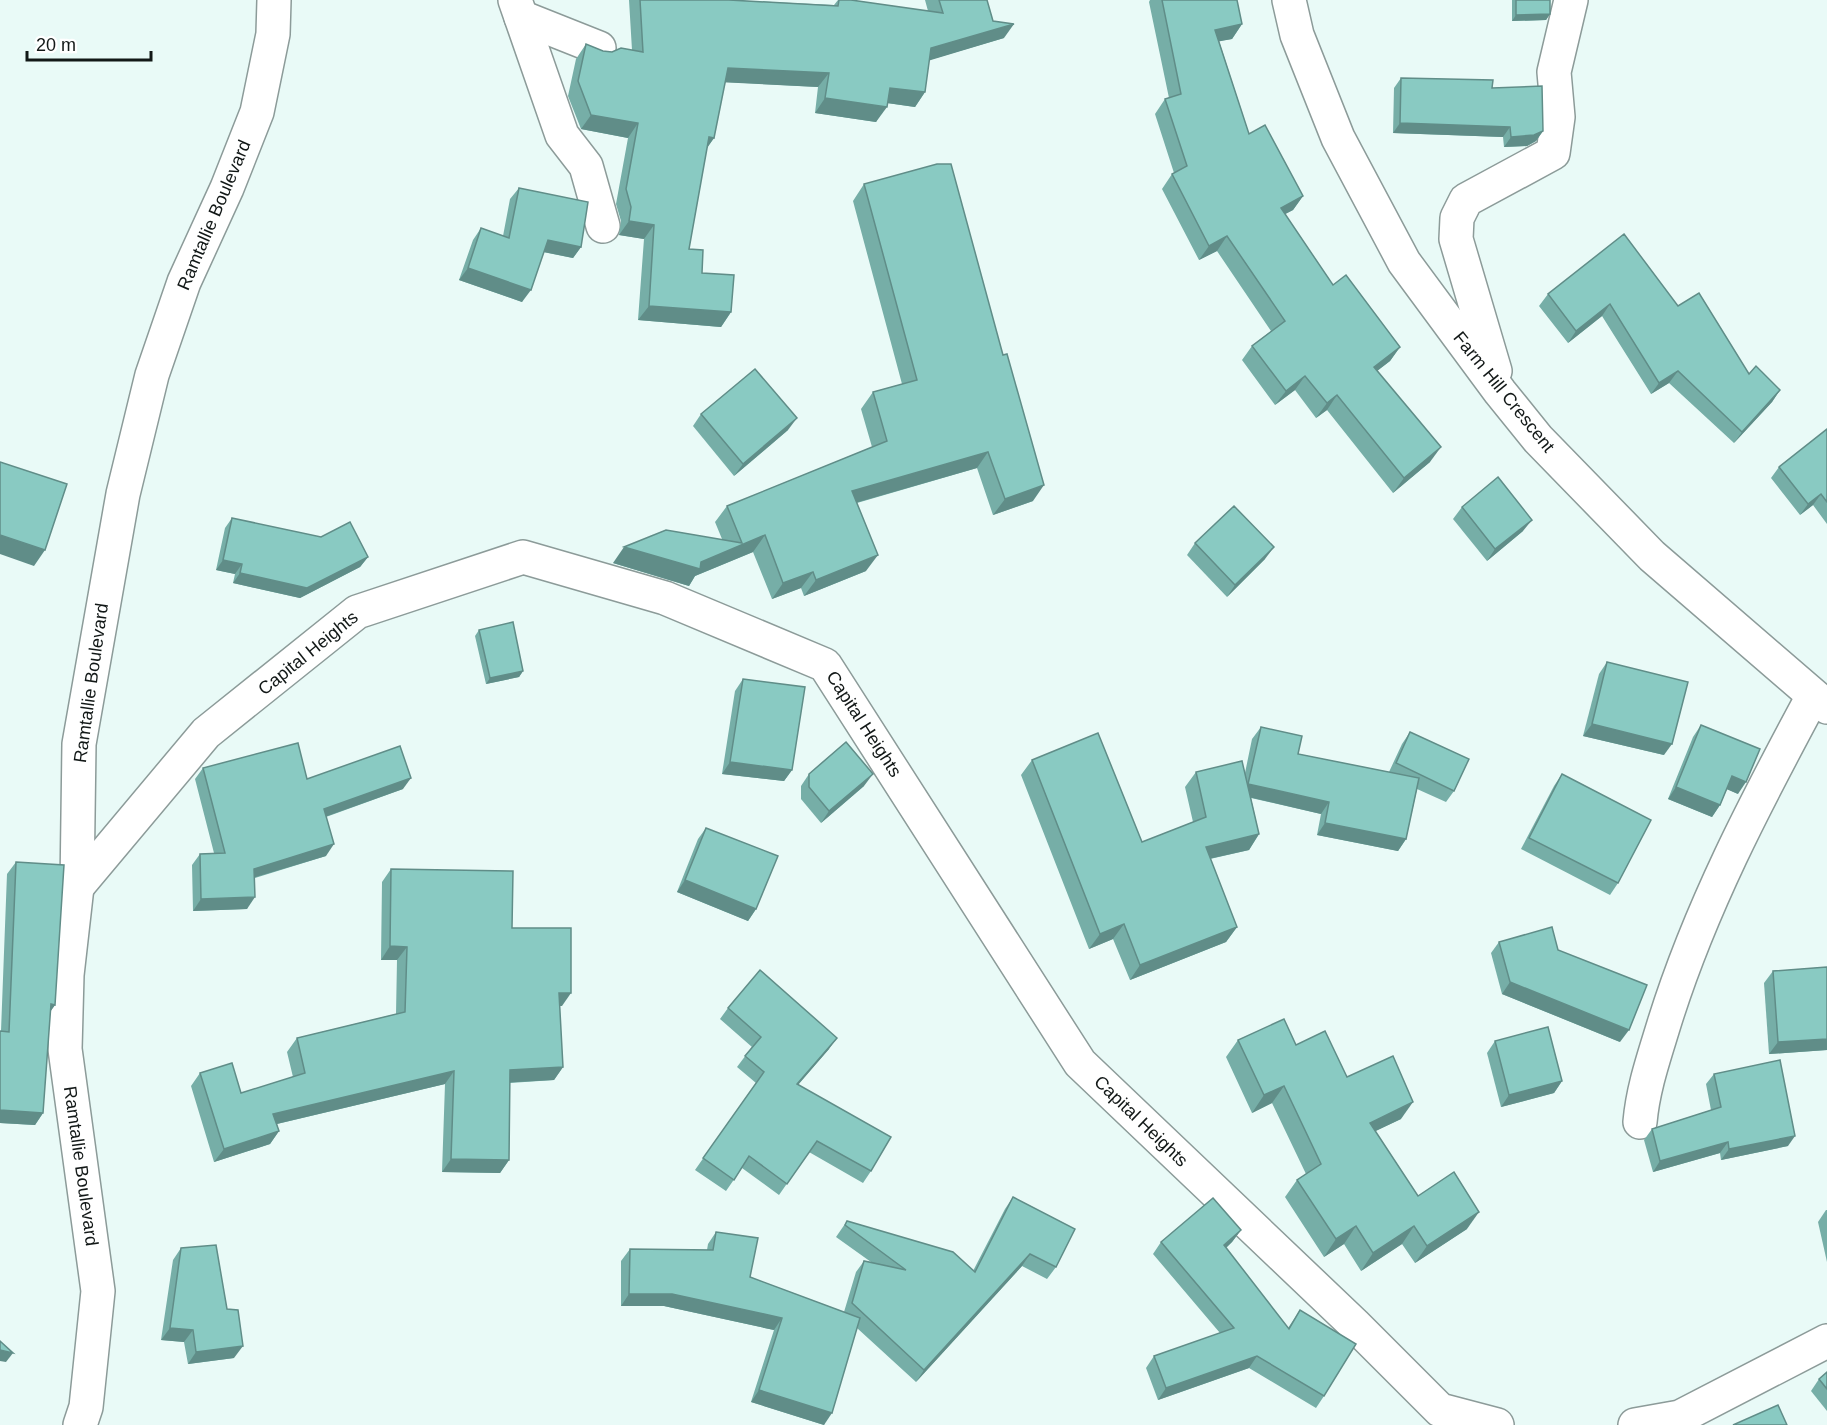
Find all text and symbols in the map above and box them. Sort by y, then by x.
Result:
scale bar [27,24,152,62]
text: 20 m [36,35,76,55]
street label: Ramtallie Boulevard [173,137,255,293]
street label: Farm Hill Crescent [1449,328,1559,456]
street label: Ramtallie Boulevard [70,602,112,764]
street label: Capital Heights [254,607,362,699]
street label: Capital Heights [822,667,906,781]
street label: Capital Heights [1090,1071,1192,1171]
street label: Ramtallie Boulevard [60,1085,102,1247]

